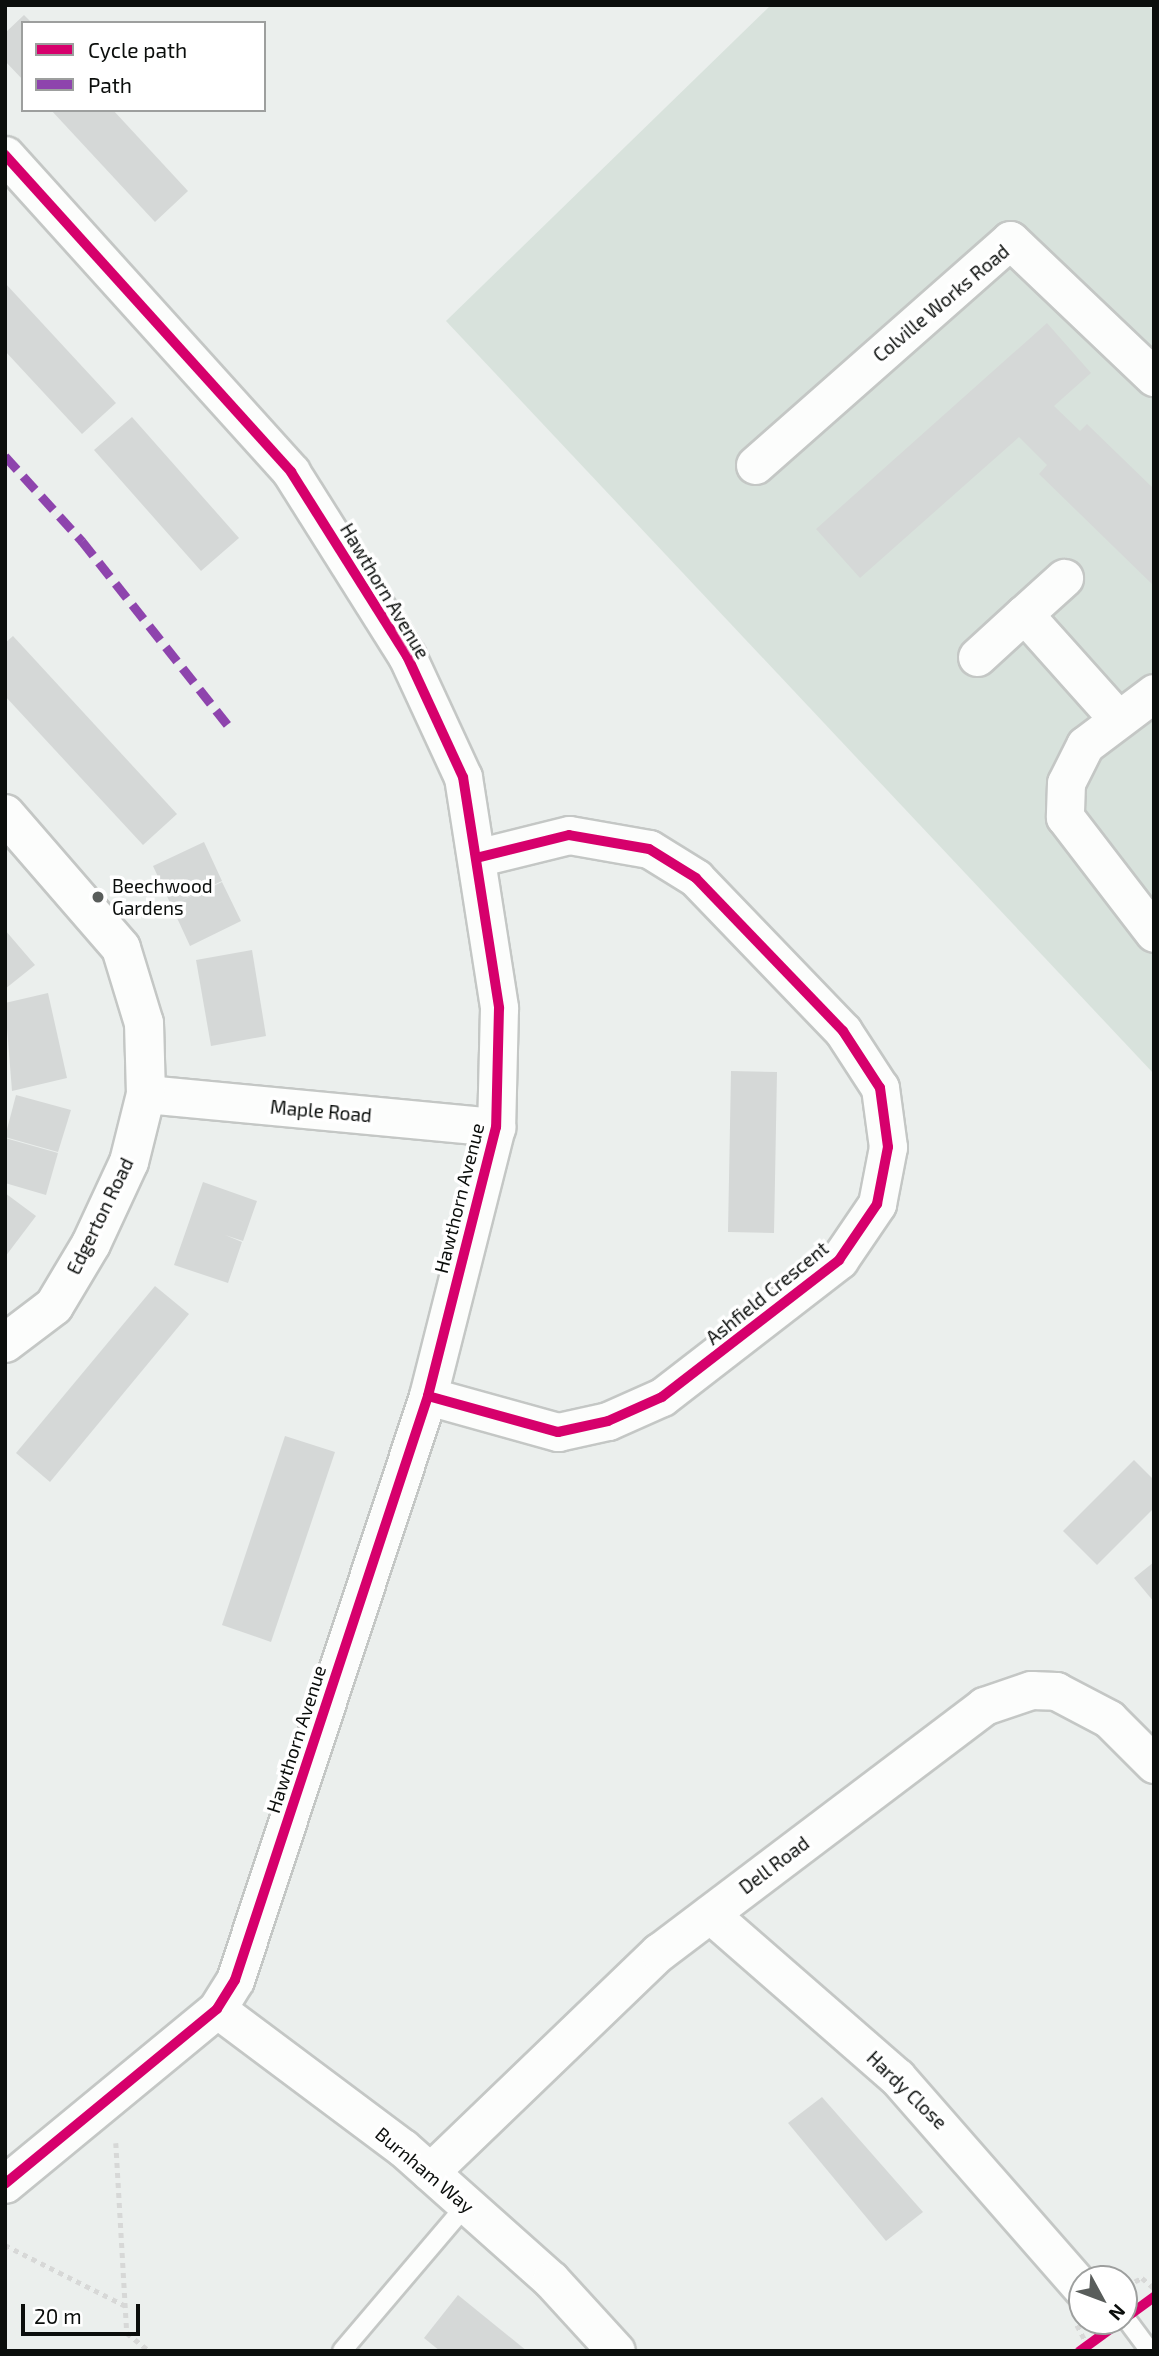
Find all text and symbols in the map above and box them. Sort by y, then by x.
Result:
legend [21,21,266,112]
text: Cycle path [88,37,187,62]
text: Path [88,72,132,97]
street label: Colville Works Road [868,239,1014,367]
street label: Hawthorn Avenue [335,519,435,663]
place label: Beechwood Gardens [112,875,213,919]
marker: Beechwood Gardens [90,889,106,905]
street label: Maple Road [269,1095,373,1127]
street label: Hawthorn Avenue [429,1120,489,1276]
street label: Edgerton Road [62,1154,138,1278]
street label: Ashfield Crescent [701,1237,833,1349]
street label: Hawthorn Avenue [261,1662,331,1816]
street label: Dell Road [734,1831,814,1899]
street label: Hardy Close [862,2046,952,2134]
street label: Burnham Way [371,2122,479,2218]
north arrow [1068,2265,1138,2335]
scale bar [24,2290,144,2334]
text: N [1105,2300,1131,2326]
text: 20 m [34,2303,82,2328]

